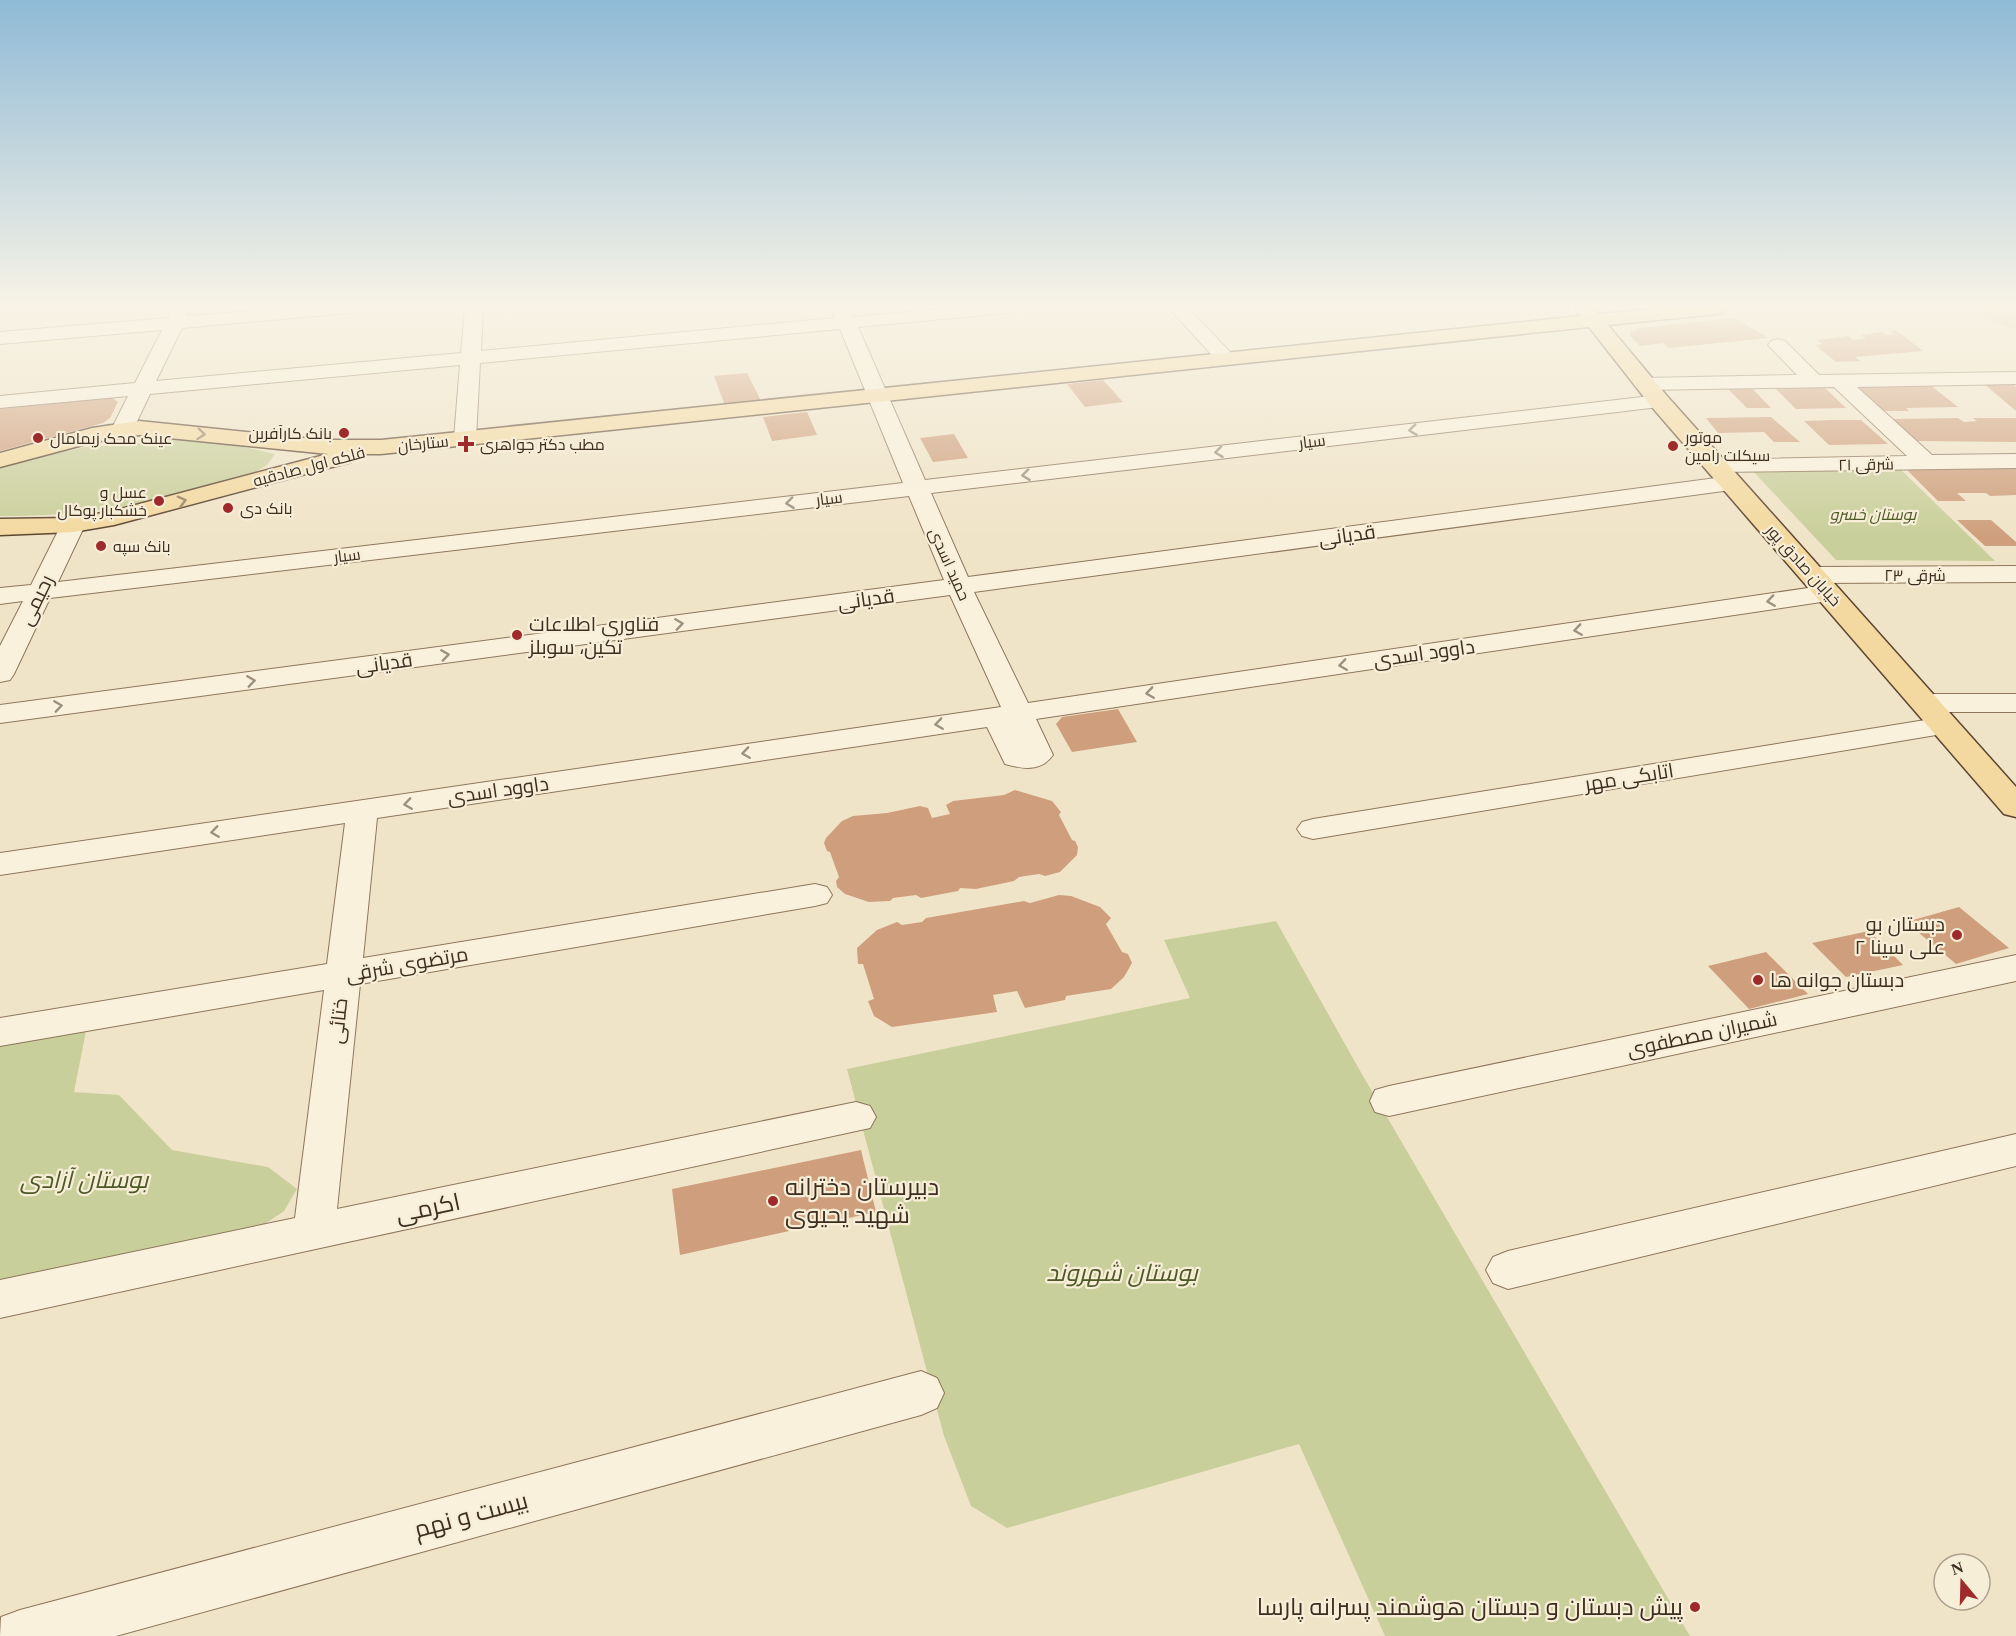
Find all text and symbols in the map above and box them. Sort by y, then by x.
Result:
one-way arrow [1409,423,1418,435]
place label: بانک کارآفرین [248,425,332,444]
marker: بانک کارآفرین [337,426,351,440]
one-way arrow [197,427,206,440]
place label: موتور سیکلت رامین [1684,429,1770,466]
place label: عینک محک زیمامال [50,430,173,449]
marker: عینک محک زیمامال [31,431,45,445]
street label: سیار [1297,431,1327,453]
street label: ستارخان [397,432,450,457]
marker: مطب دکتر جواهری [457,435,475,453]
place label: مطب دکتر جواهری [480,436,605,455]
marker: موتور سیکلت رامین [1666,439,1680,453]
street label: فلکه اول صادقیه [251,443,368,492]
one-way arrow [1215,446,1224,458]
street label: ۲۱ شرقی [1838,456,1894,475]
one-way arrow [1021,468,1030,481]
place label: عسل و خشکبار پوکال [57,484,147,522]
street label: سیار [814,488,844,510]
marker: عسل و خشکبار پوکال [152,494,166,508]
one-way arrow [176,495,186,508]
one-way arrow [786,496,795,508]
place label: بانک دی [240,500,292,519]
marker: بانک دی [221,501,235,515]
park label: بوستان خسرو [1830,506,1917,524]
street label: قدیانی [1317,520,1377,552]
street label: خیابان صادق پور [1760,521,1844,611]
street label: حمید اسدی [924,525,973,604]
place label: بانک سپه [113,538,171,557]
marker: بانک سپه [94,539,108,553]
street label: سیار [332,545,362,567]
street label: ۲۳ شرقی [1884,567,1946,586]
street label: رحیمی [14,571,59,630]
street label: قدیانی [836,584,896,616]
one-way arrow [1766,595,1775,607]
place label: فناوری اطلاعات تکین، سوبلز [528,613,659,660]
one-way arrow [675,618,684,630]
one-way arrow [1573,623,1582,635]
marker: فناوری اطلاعات تکین، سوبلز [510,628,524,642]
street label: داوود اسدی [1372,635,1476,673]
street label: قدیانی [354,648,414,680]
one-way arrow [440,649,449,661]
one-way arrow [1339,658,1348,670]
one-way arrow [247,675,256,687]
one-way arrow [1146,687,1155,699]
one-way arrow [53,701,63,713]
one-way arrow [934,718,944,730]
one-way arrow [742,747,751,759]
street label: اتابکی مهر [1582,759,1675,797]
street label: داوود اسدی [446,772,550,810]
one-way arrow [403,797,413,809]
one-way arrow [210,826,220,838]
place label: دبستان بو علی سینا ۲ [1855,913,1945,960]
marker: دبستان بو علی سینا ۲ [1950,928,1964,942]
street label: مرتضوی شرقی [344,942,470,988]
place label: دبستان جوانه ها [1770,969,1904,993]
marker: دبستان جوانه ها [1751,973,1765,987]
street label: ختائی [325,997,353,1045]
street label: شمیران مصطفوی [1625,1007,1779,1063]
park label: بوستان آزادی [20,1167,150,1194]
place label: دبیرستان دخترانه شهید یحیوی [785,1174,939,1229]
street label: اکرمی [393,1188,463,1228]
marker: دبیرستان دخترانه شهید یحیوی [766,1194,780,1208]
park label: بوستان شهروند [1046,1260,1199,1287]
street label: بیست و نهم [411,1487,532,1546]
north arrow [1932,1552,1992,1612]
text: N [1949,1558,1966,1578]
place label: پیش دبستان و دبستان هوشمند پسرانه پارسا [1257,1594,1684,1623]
marker: پیش دبستان و دبستان هوشمند پسرانه پارسا [1688,1600,1702,1614]

